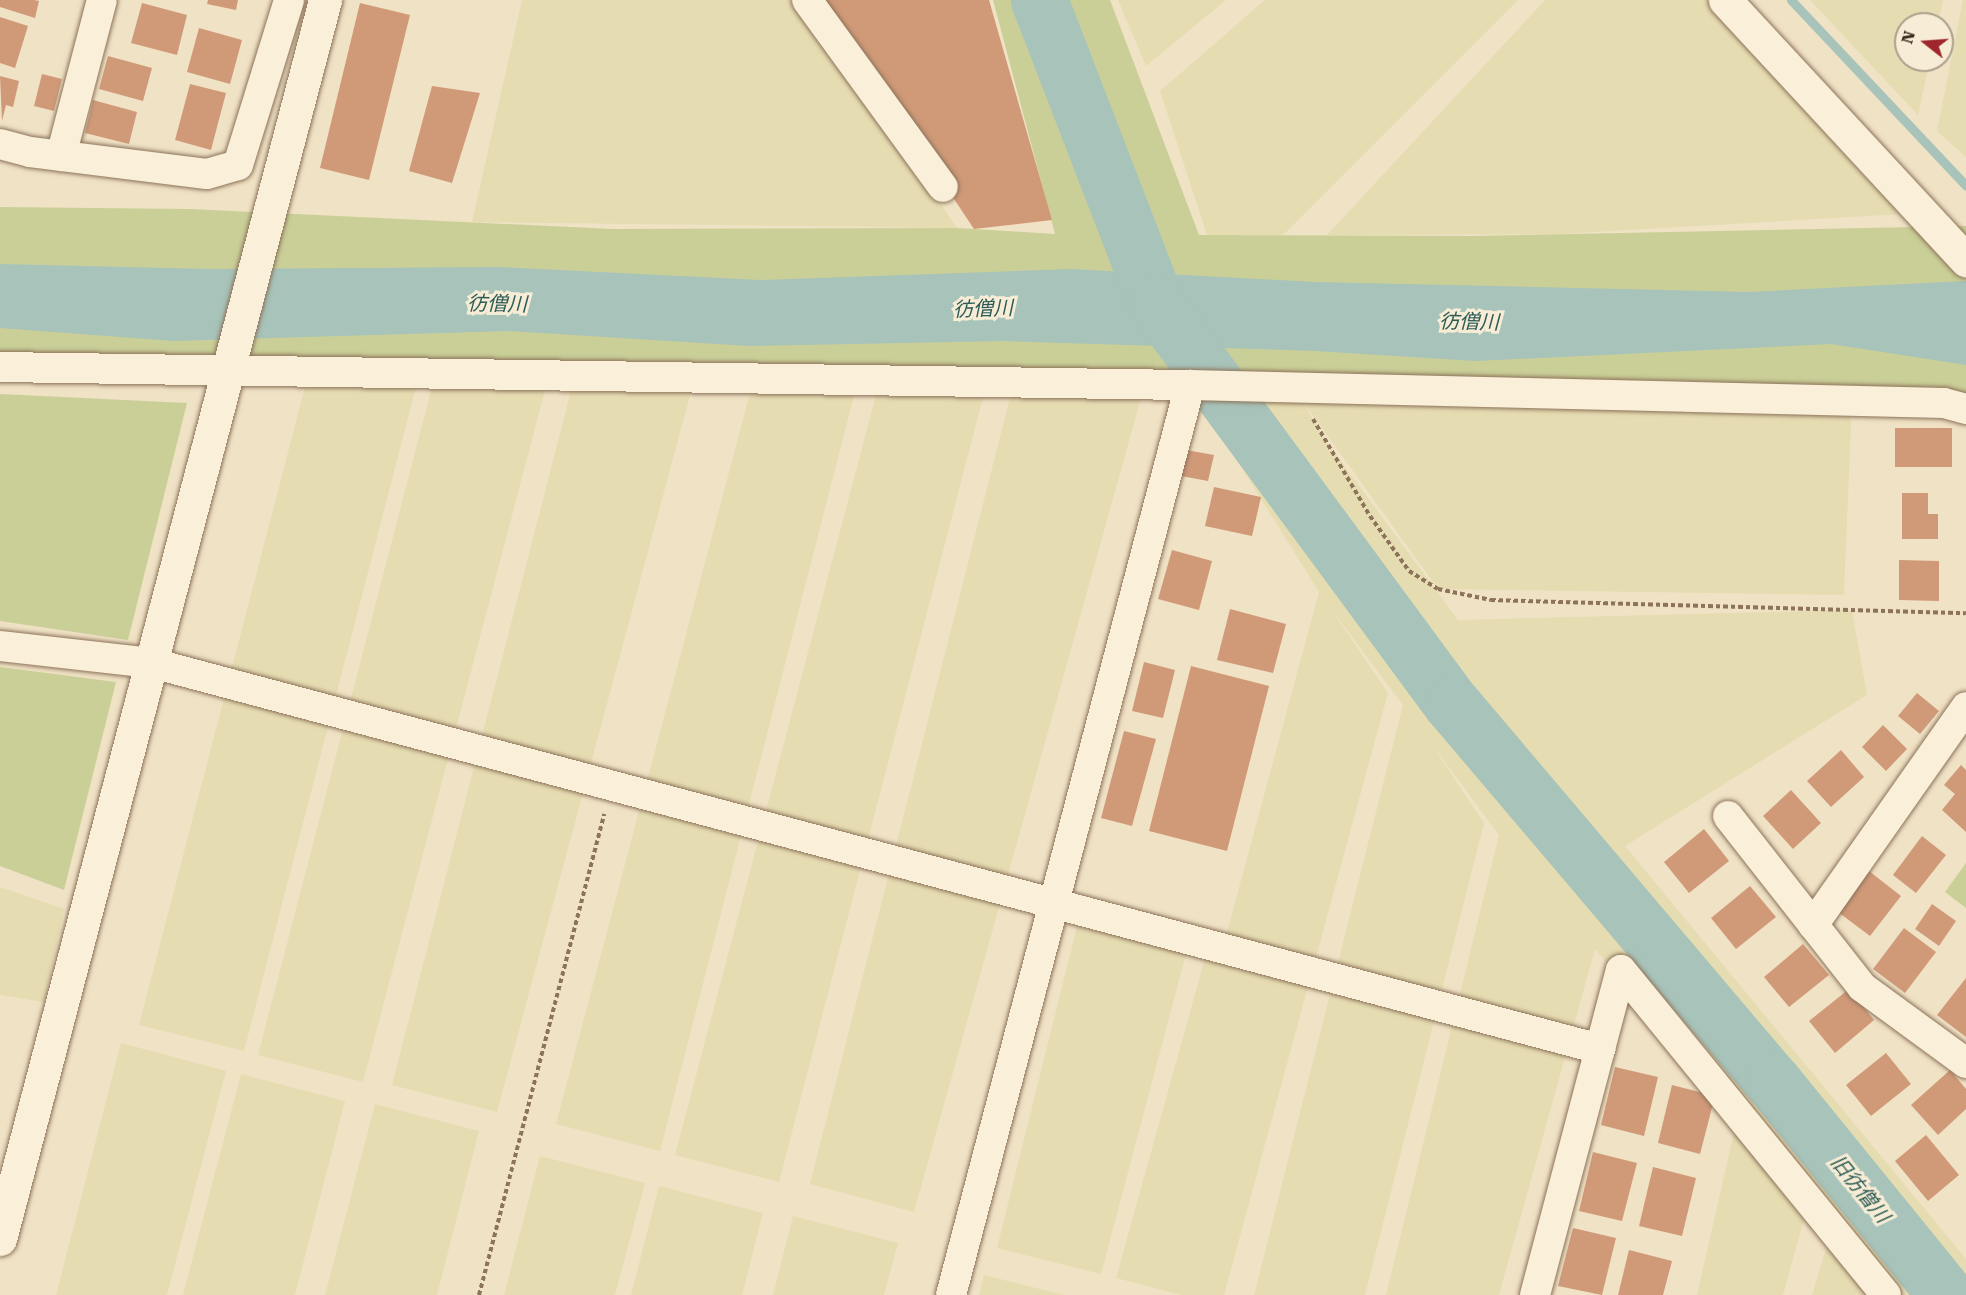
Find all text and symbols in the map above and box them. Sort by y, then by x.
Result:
north arrow [1894,12,1954,72]
text: N [1897,29,1919,46]
water label: 彷僧川 [467,291,527,317]
water label: 彷僧川 [953,296,1013,322]
water label: 彷僧川 [1439,309,1499,335]
water label: 旧彷僧川 [1826,1150,1894,1228]

